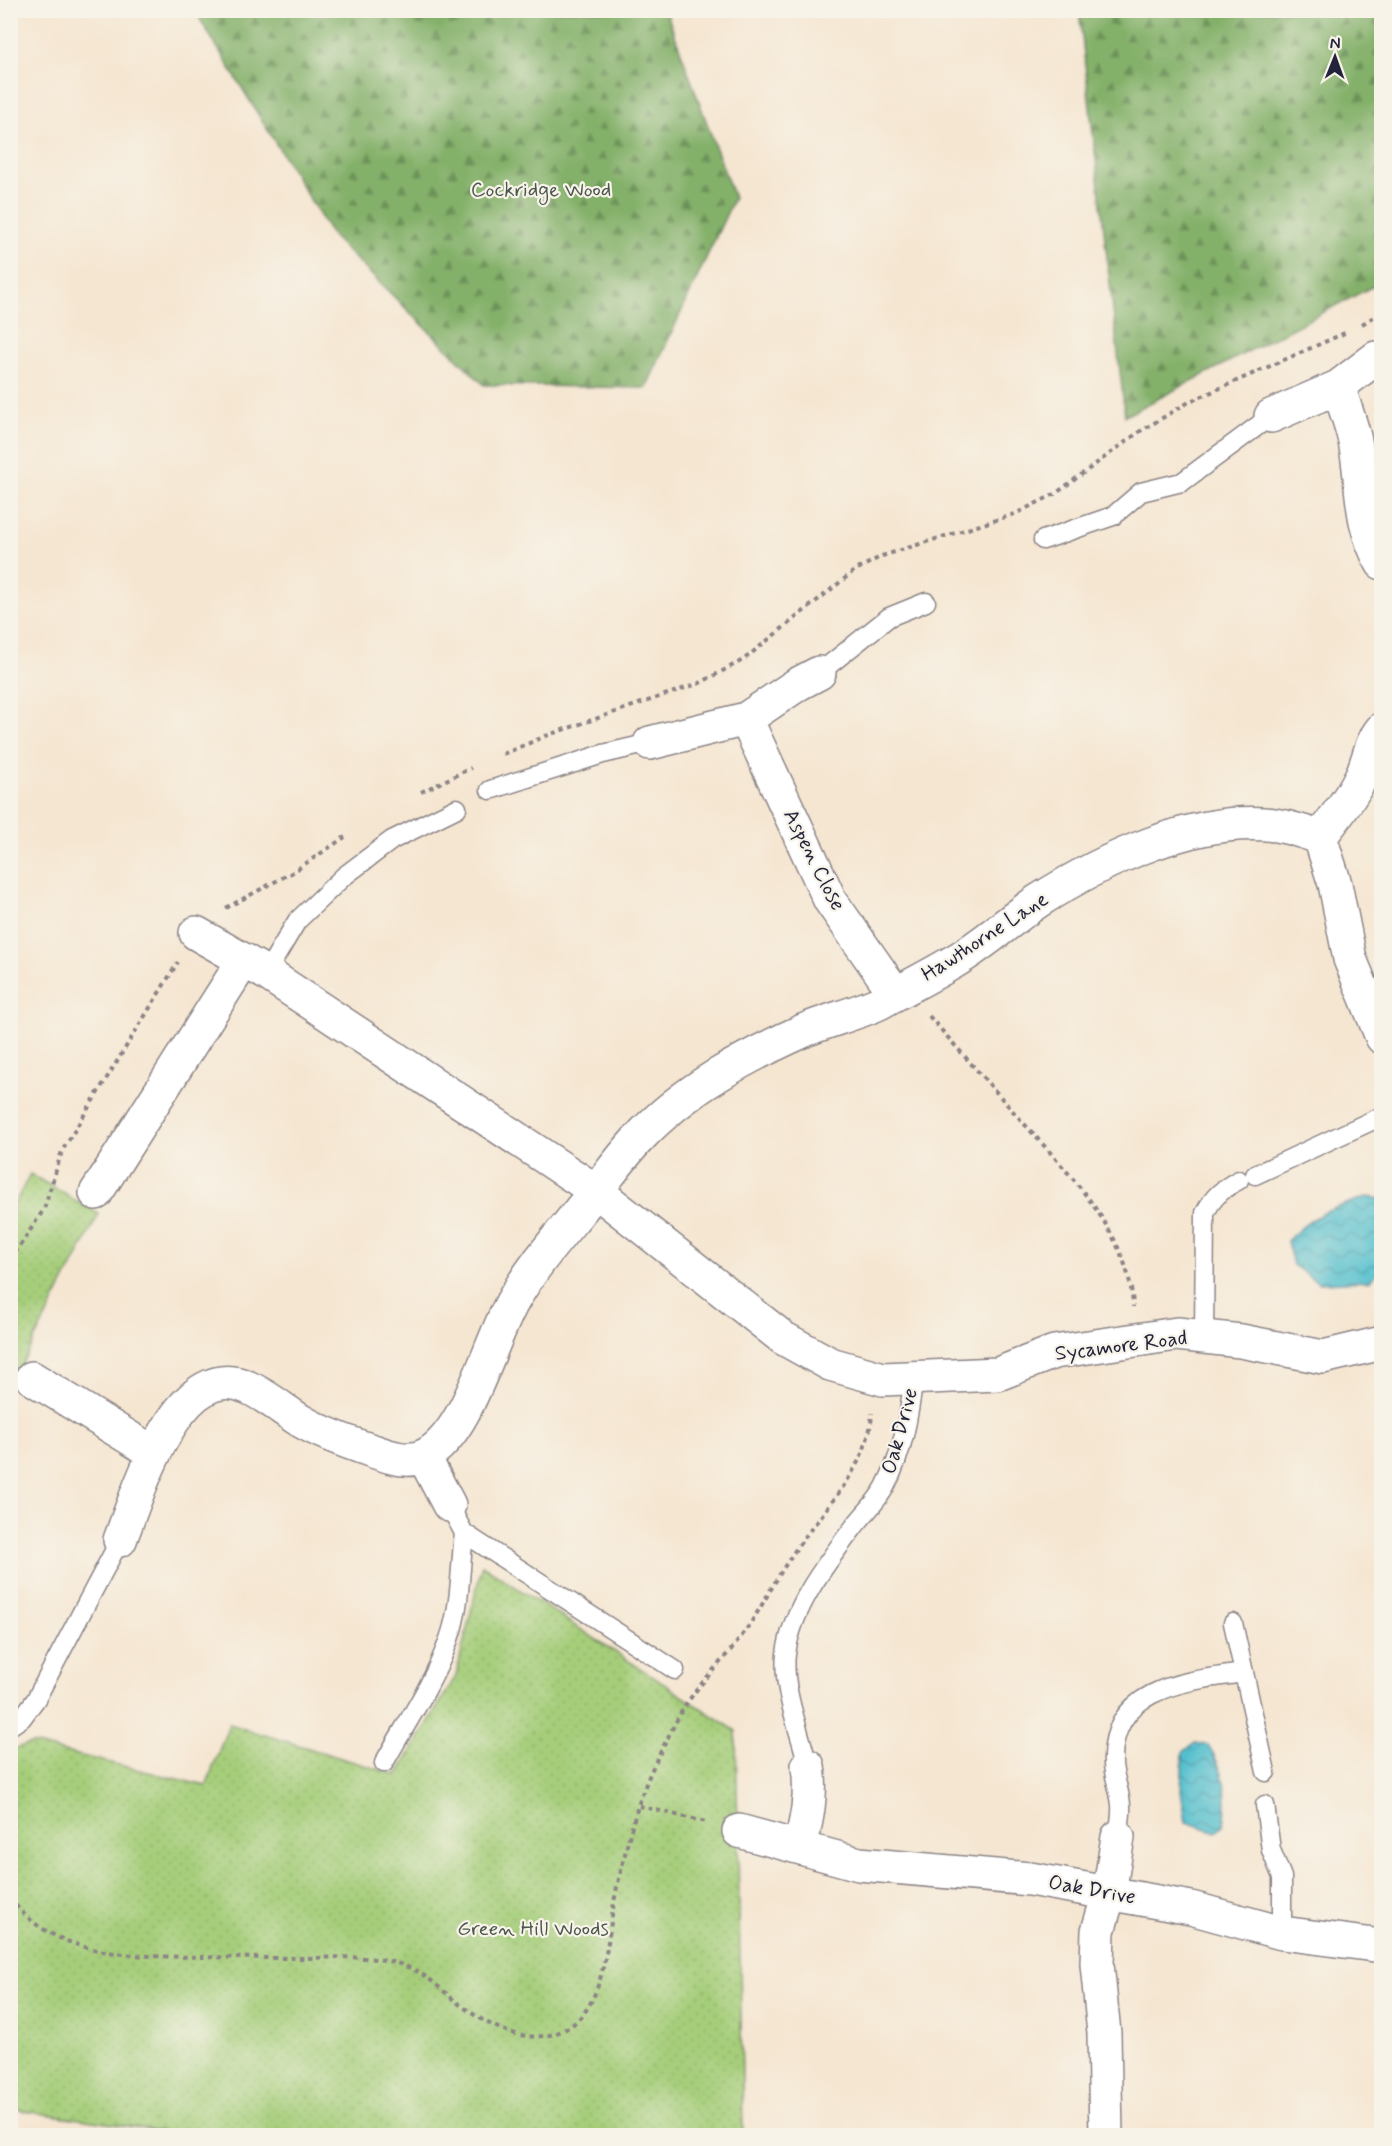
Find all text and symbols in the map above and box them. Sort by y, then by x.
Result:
north arrow [1305,27,1365,87]
text: N [1330,33,1341,54]
park label: Cockridge Wood [471,176,611,205]
street label: Aspen Close [776,804,852,916]
street label: Hawthorne Lane [916,885,1054,989]
street label: Sycamore Road [1053,1324,1189,1368]
street label: Oak Drive [875,1385,925,1477]
street label: Oak Drive [1046,1869,1138,1911]
park label: Green Hill Woods [457,1915,609,1943]

